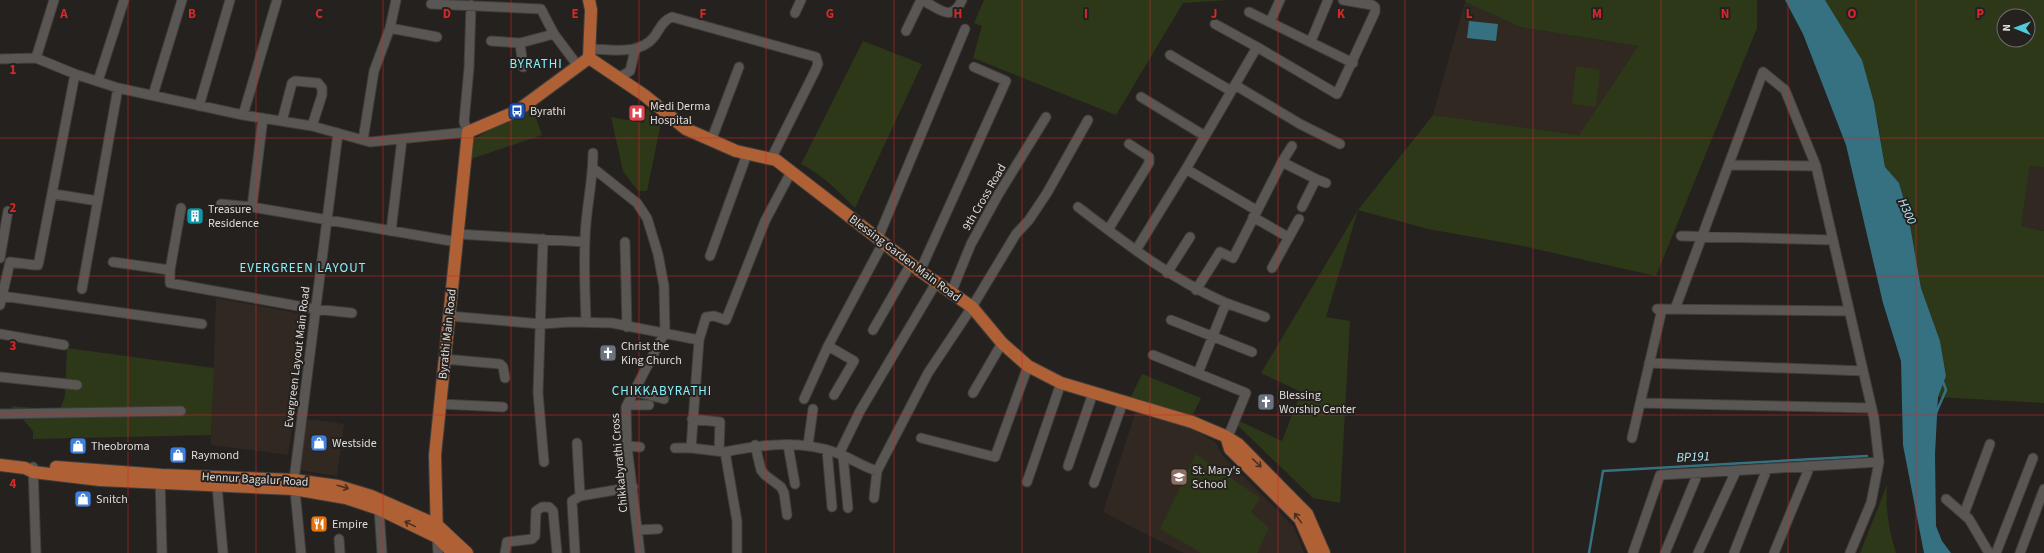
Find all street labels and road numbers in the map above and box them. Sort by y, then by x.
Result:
street label: 9th Cross Road [958,161,1010,234]
street label: Blessing Garden Main Road [845,211,964,306]
street label: Evergreen Layout Main Road [280,286,315,429]
street label: Byrathi Main Road [434,288,461,380]
street label: Chikkabyrathi Cross [607,413,632,513]
street label: Hennur Bagalur Road [201,468,309,491]

